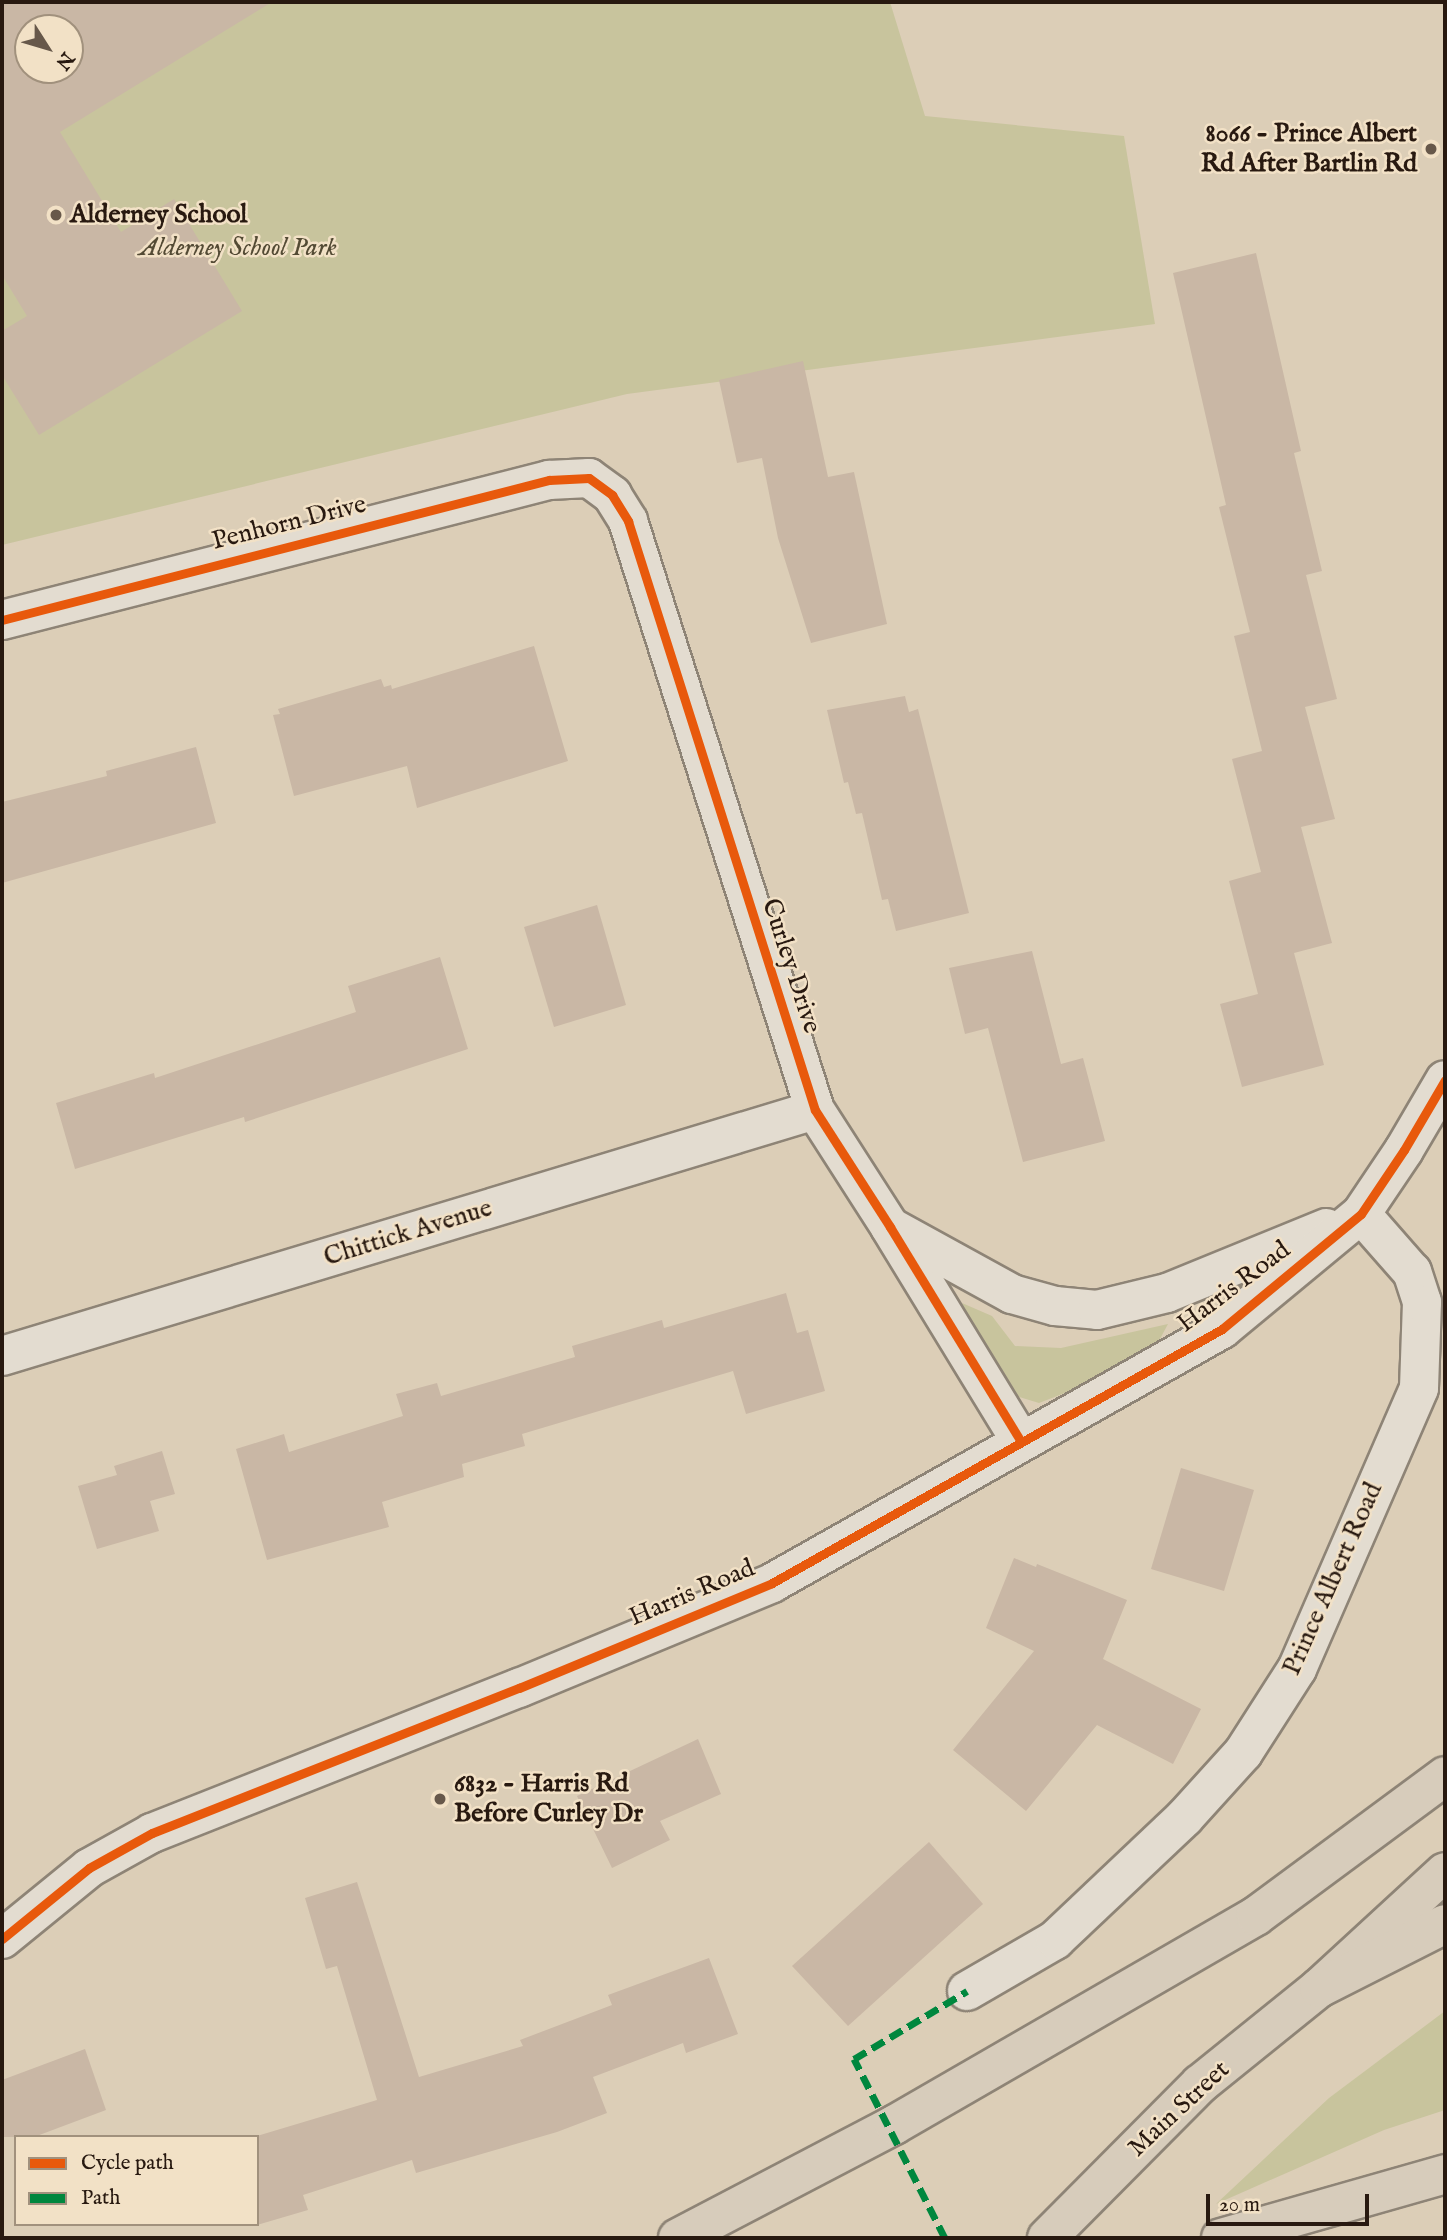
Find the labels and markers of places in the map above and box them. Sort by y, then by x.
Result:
place label: 8066 - Prince Albert Rd After Bartlin Rd [1201,118,1417,180]
marker: 8066 - Prince Albert Rd After Bartlin Rd [1423,141,1439,157]
place label: Alderney School [70,199,247,231]
marker: Alderney School [48,207,64,223]
place label: 6832 - Harris Rd Before Curley Dr [454,1768,643,1830]
marker: 6832 - Harris Rd Before Curley Dr [432,1791,448,1807]

